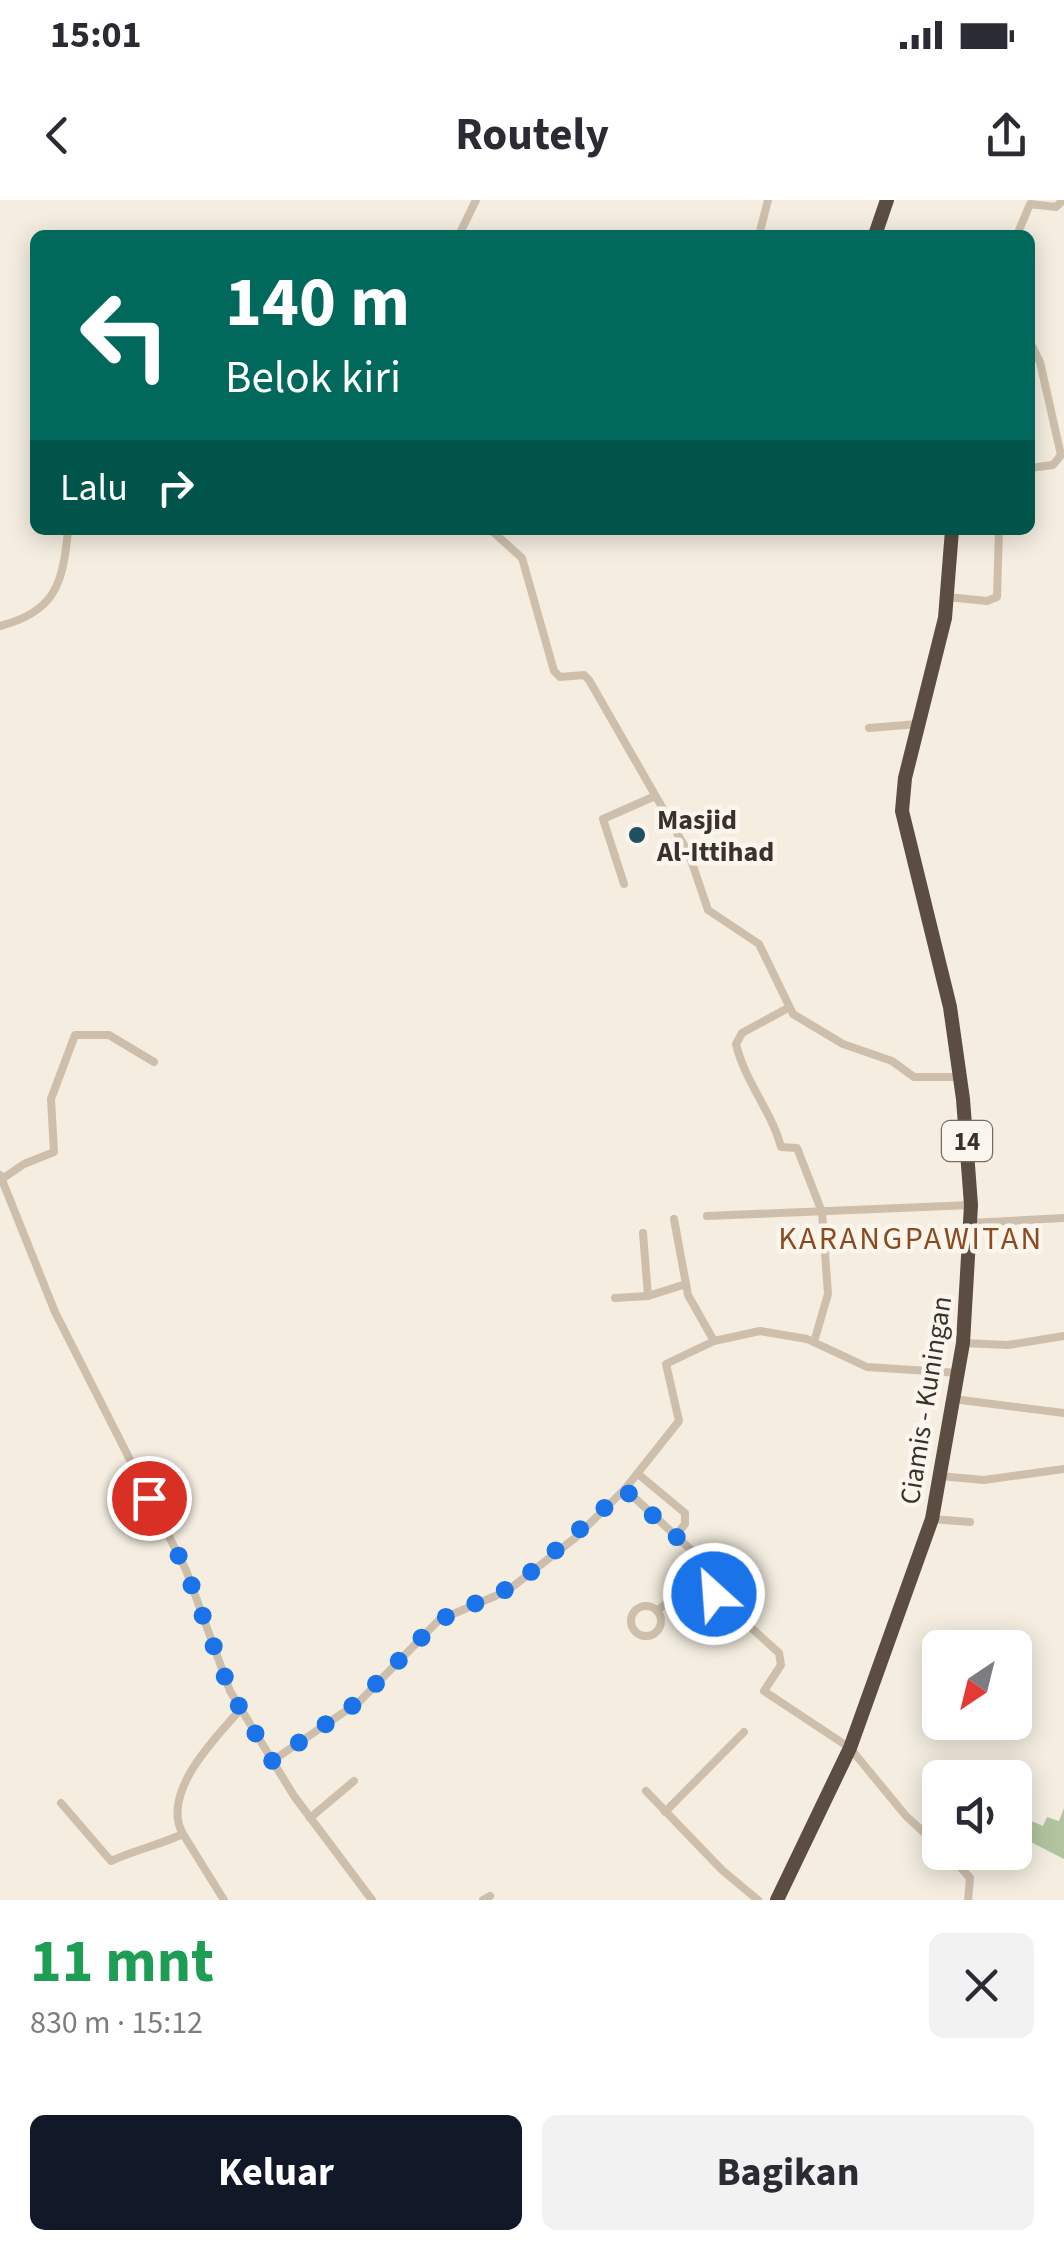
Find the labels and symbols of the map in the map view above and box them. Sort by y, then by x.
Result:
place label: Masjid Al-Ittihad [656,800,774,872]
marker: Masjid Al-Ittihad [626,824,648,846]
road number: 14 [942,1121,992,1161]
district label: KARANGPAWITAN [778,1216,1044,1262]
street label: Ciamis - Kuningan [890,1293,962,1507]
pin [107,1456,192,1541]
position arrow [662,1542,766,1646]
north arrow [922,1630,1032,1740]

